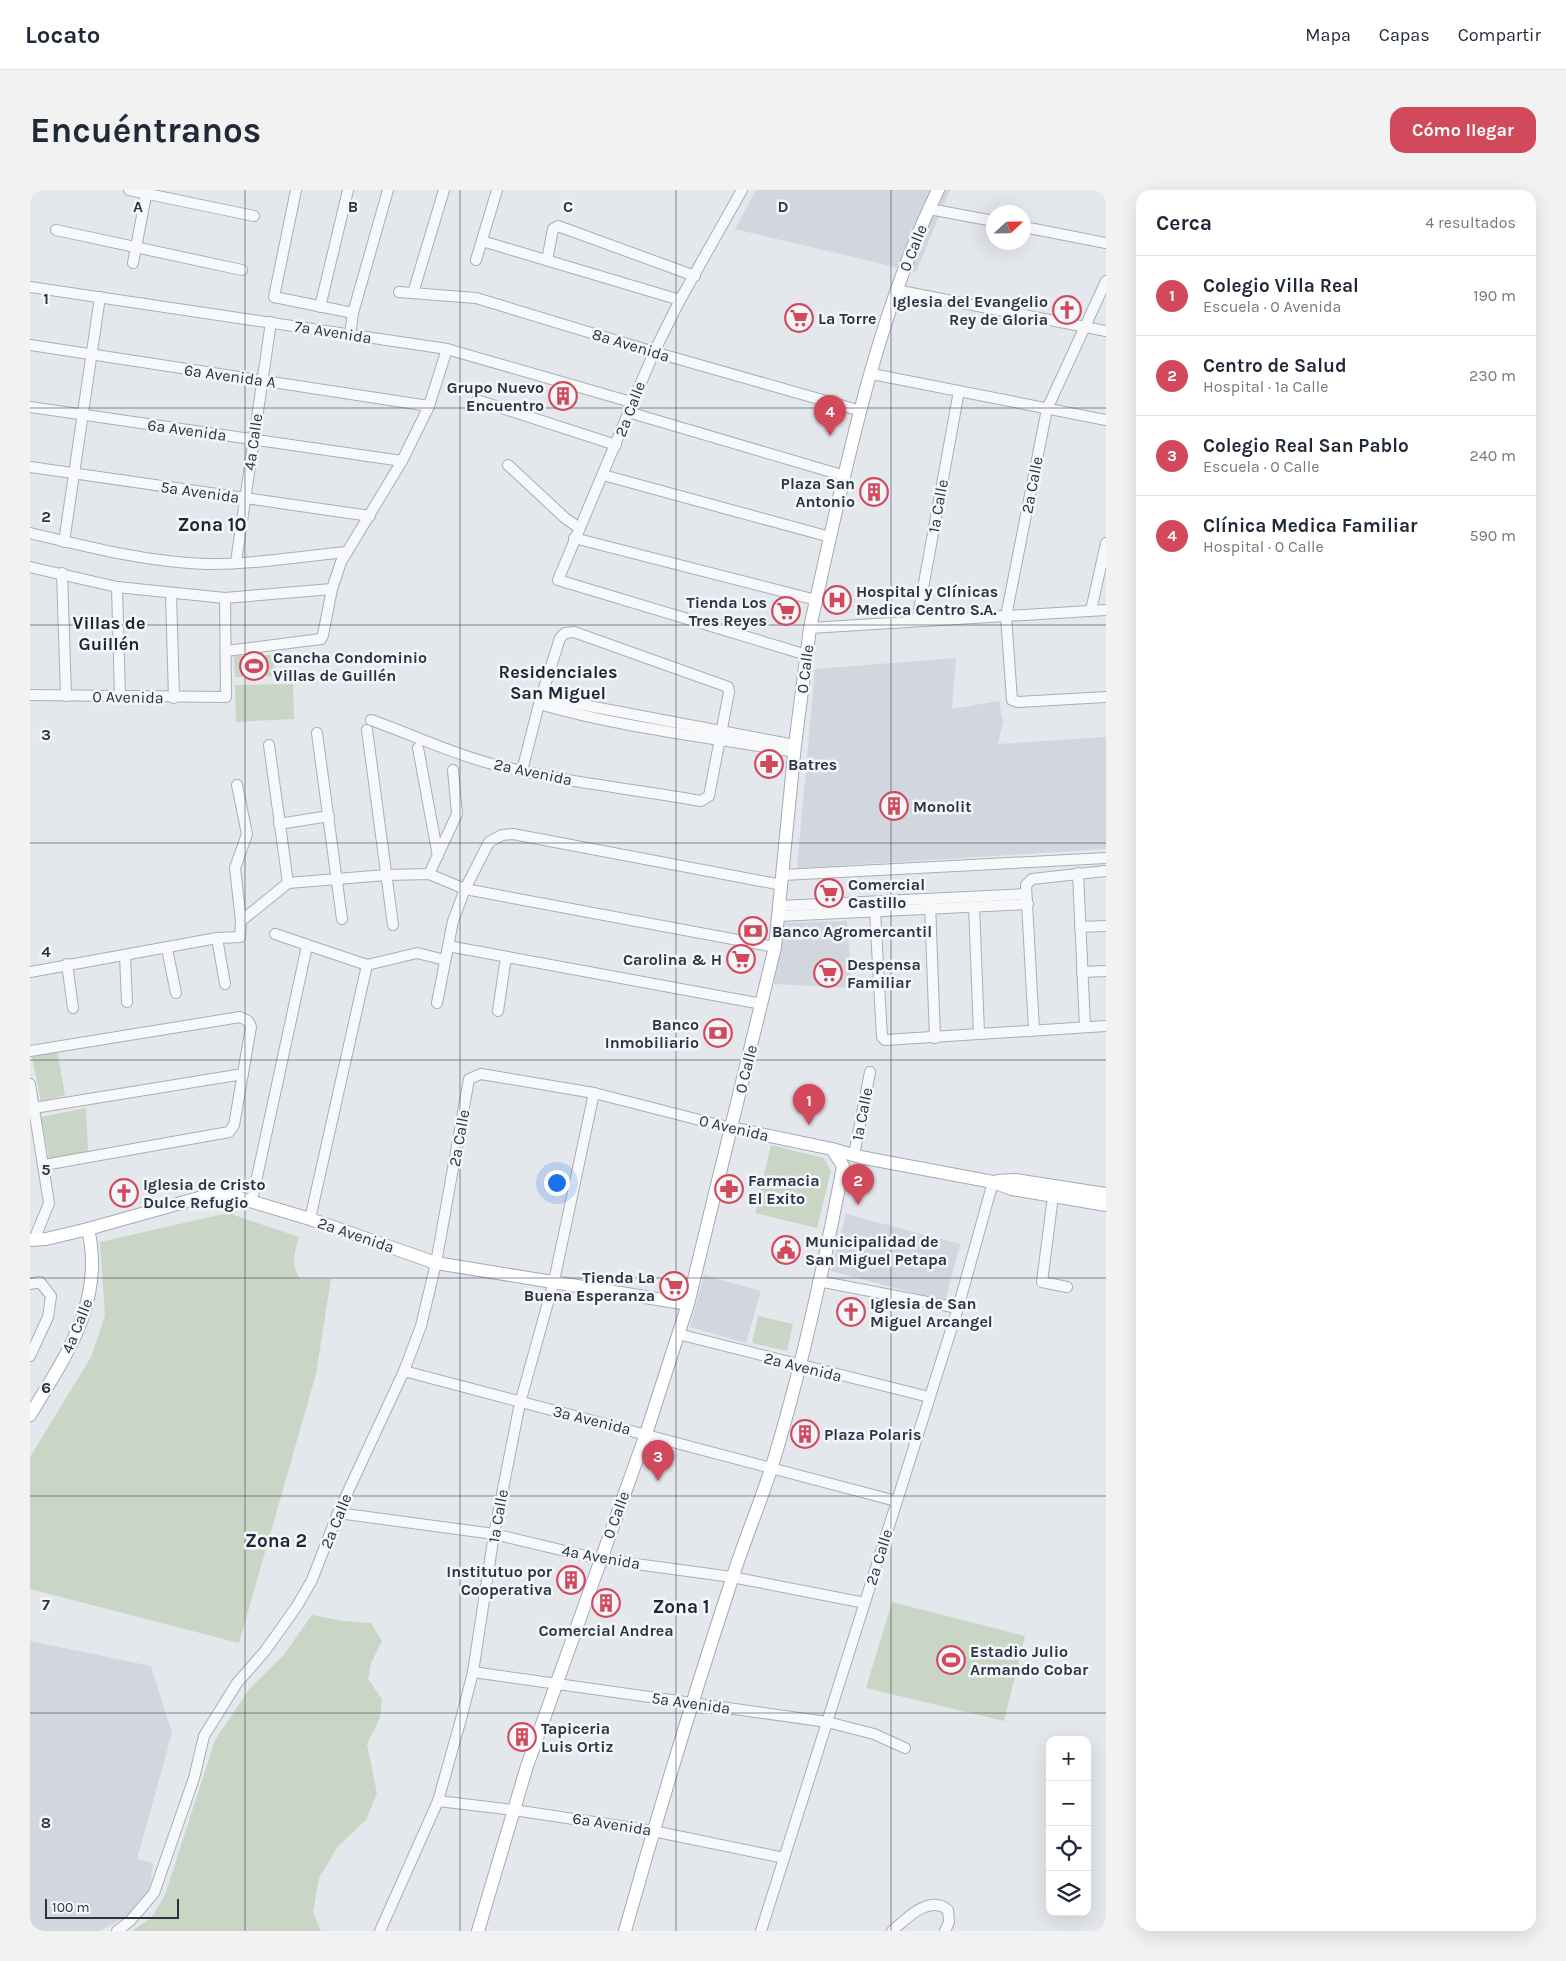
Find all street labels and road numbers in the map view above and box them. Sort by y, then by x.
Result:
street label: 0 Calle [895,222,931,274]
street label: 7a Avenida [293,317,373,347]
street label: 8a Avenida [590,324,672,366]
street label: 6a Avenida A [183,360,277,392]
street label: 2a Calle [611,379,649,439]
street label: 4a Calle [240,412,266,472]
street label: 6a Avenida [146,415,228,445]
street label: 2a Calle [1017,455,1047,515]
street label: 5a Avenida [159,477,241,507]
street label: 1a Calle [924,478,952,534]
street label: 0 Calle [793,643,817,695]
street label: 0 Avenida [92,687,164,707]
street label: 2a Avenida [492,754,574,790]
street label: 0 Calle [731,1043,761,1095]
street label: 1a Calle [848,1086,876,1142]
street label: 2a Calle [445,1108,473,1168]
street label: 0 Avenida [697,1111,771,1145]
street label: 2a Avenida [315,1213,397,1257]
street label: 4a Calle [57,1296,97,1356]
street label: 2a Avenida [762,1348,844,1386]
street label: 3a Avenida [551,1401,633,1439]
street label: 1a Calle [484,1488,512,1544]
street label: 0 Calle [599,1489,633,1541]
street label: 2a Calle [316,1491,356,1551]
street label: 2a Calle [861,1527,897,1587]
street label: 4a Avenida [560,1541,642,1573]
street label: 5a Avenida [650,1688,732,1718]
street label: 6a Avenida [571,1808,653,1840]

